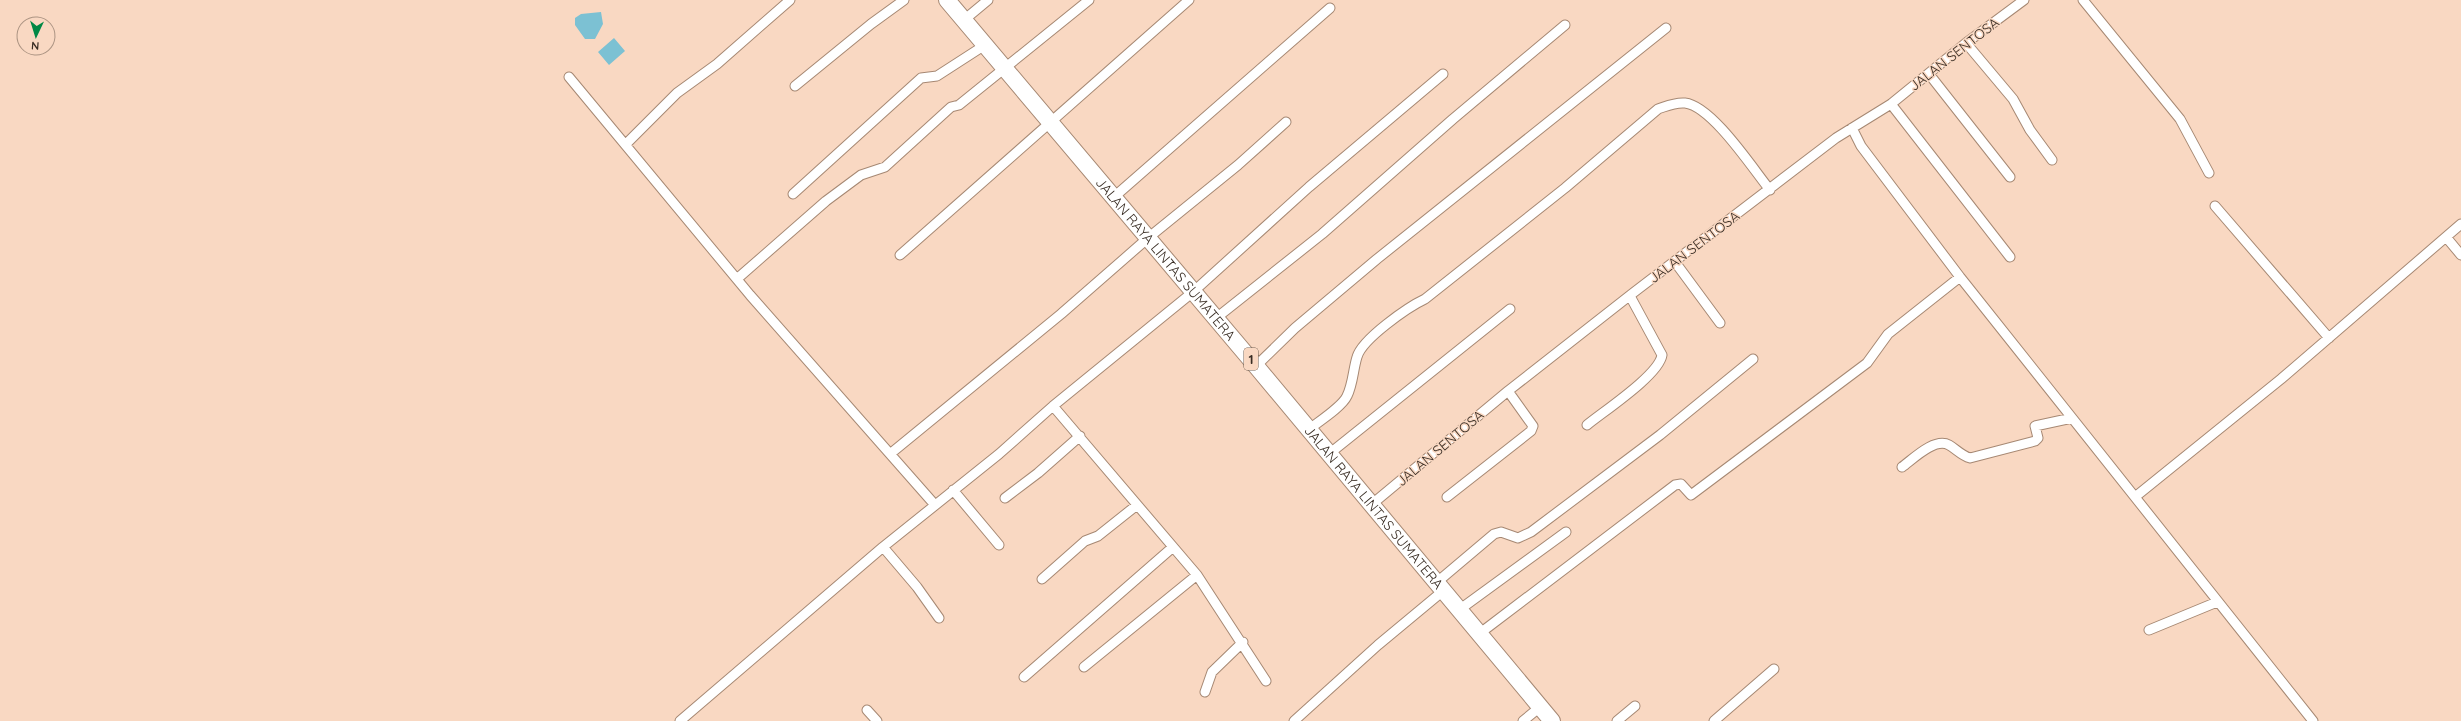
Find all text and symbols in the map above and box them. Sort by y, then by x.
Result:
street label: JALAN SENTOSA [1905,13,2003,95]
north arrow [16,16,56,56]
text: N [31,39,40,53]
street label: JALAN RAYA LINTAS SUMATERA [1092,174,1240,344]
street label: JALAN SENTOSA [1645,207,1743,287]
road number: 1 [1244,348,1258,370]
street label: JALAN SENTOSA [1392,406,1488,490]
street label: JALAN RAYA LINTAS SUMATERA [1300,422,1447,593]

